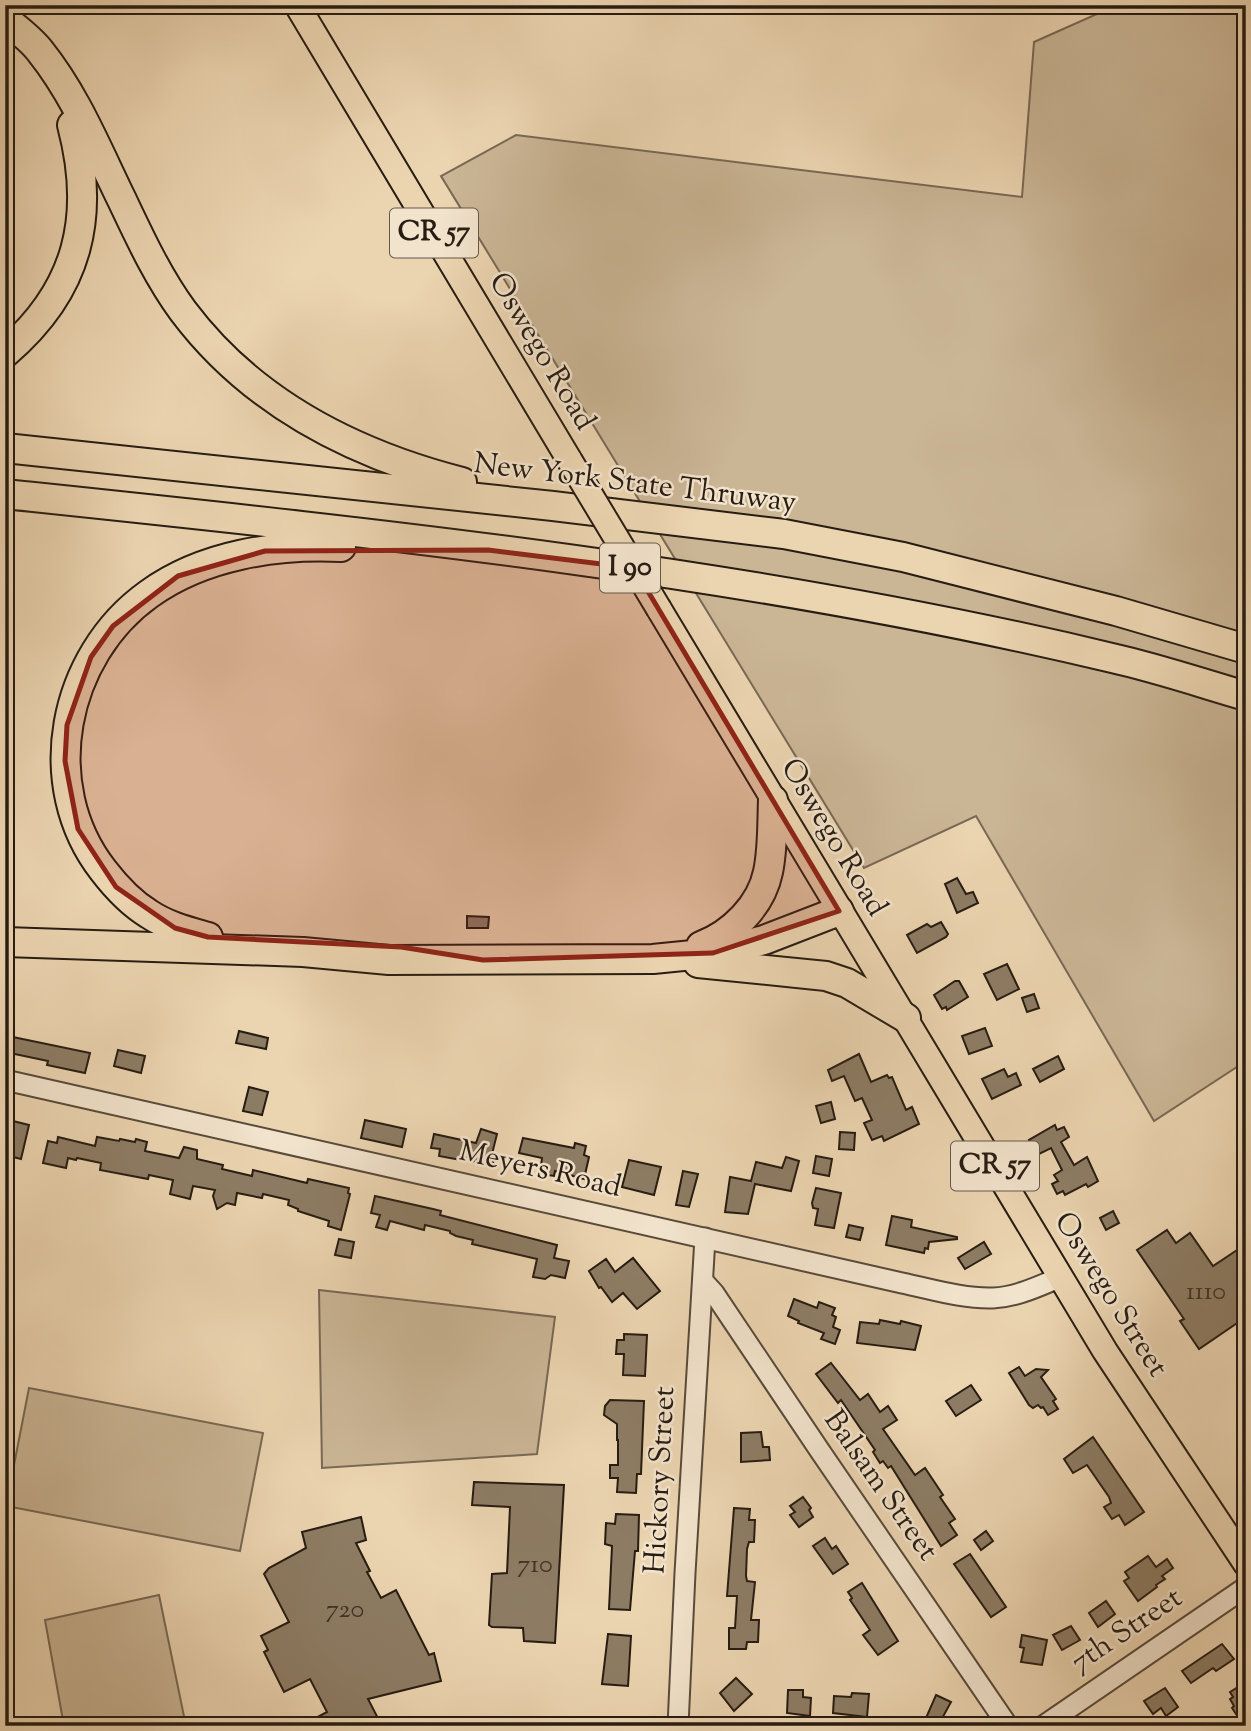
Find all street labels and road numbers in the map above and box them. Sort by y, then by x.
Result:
road number: CR 57 [390,208,478,258]
street label: Oswego Road [477,265,605,439]
street label: New York State Thruway [471,443,799,525]
road number: I 90 [600,544,660,592]
street label: Oswego Road [769,751,897,925]
street label: Meyers Road [454,1130,626,1210]
road number: CR 57 [951,1142,1039,1190]
street label: Oswego Street [1042,1204,1178,1386]
street label: Hickory Street [635,1385,687,1575]
street label: Balsam Street [812,1402,948,1570]
street label: 7th Street [1062,1578,1192,1684]

